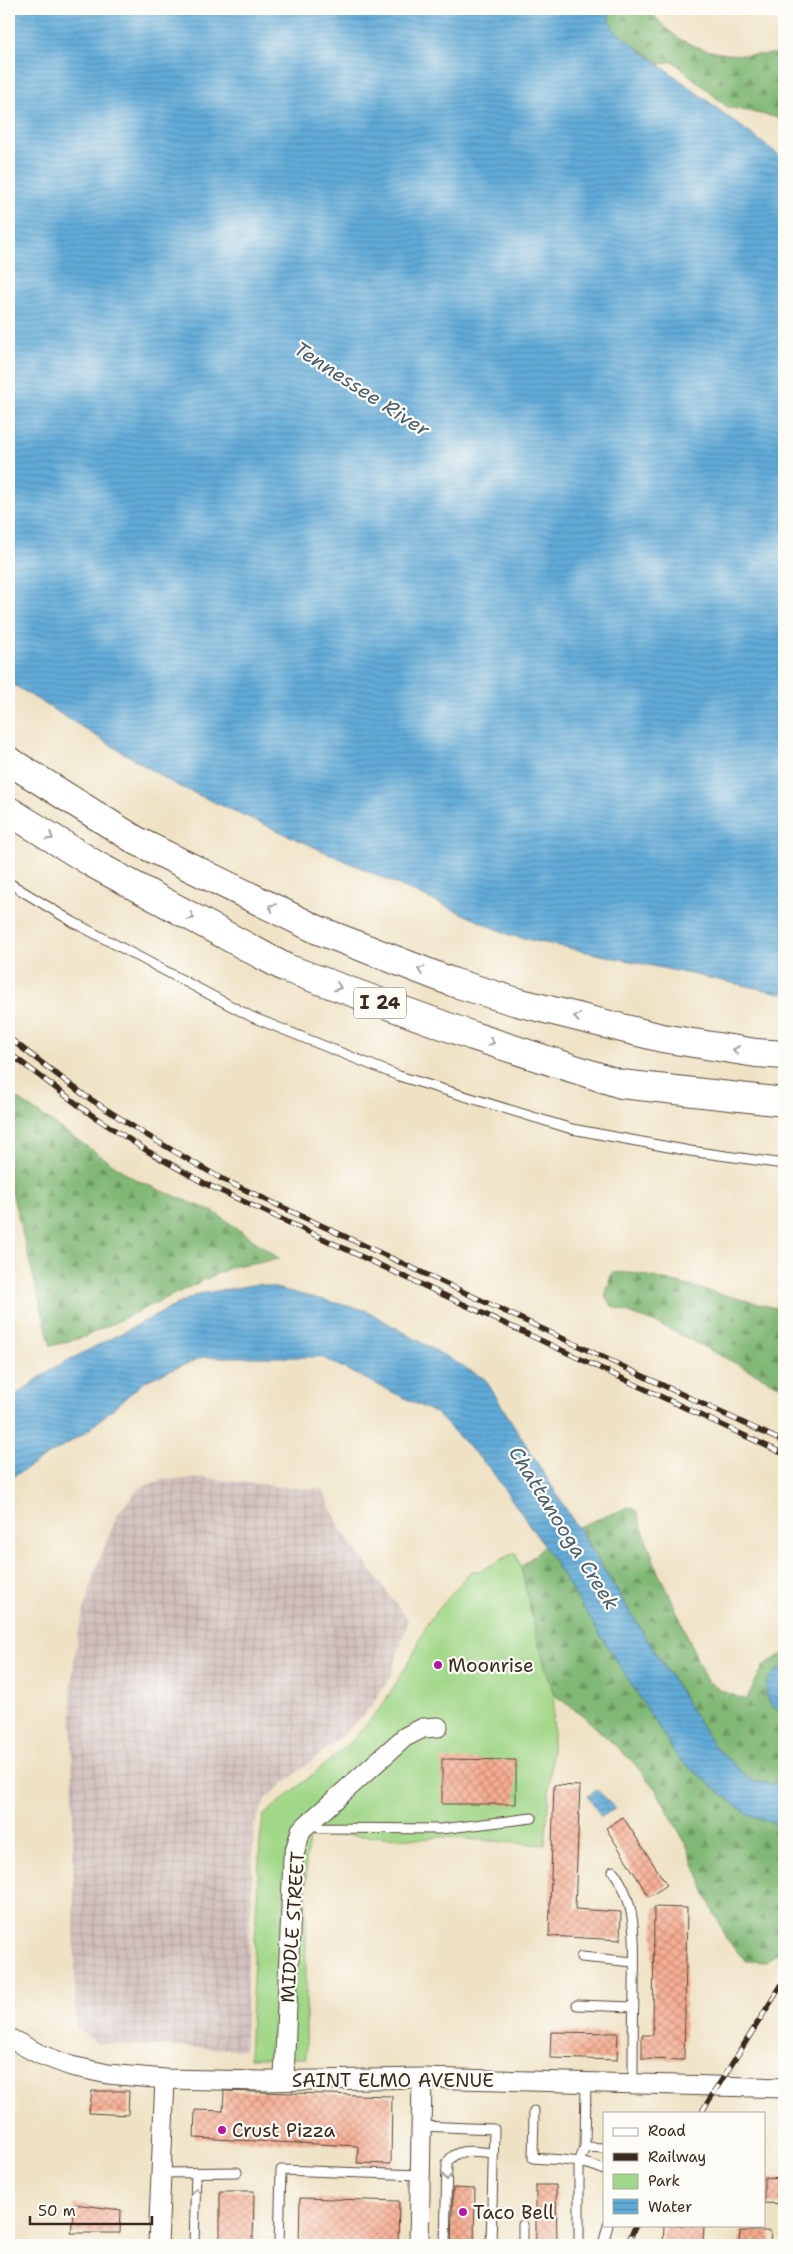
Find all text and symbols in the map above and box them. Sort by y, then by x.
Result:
water label: Tennessee River [289,335,435,443]
one-way arrow [45,831,54,840]
one-way arrow [268,903,277,913]
one-way arrow [186,911,195,921]
one-way arrow [417,966,426,977]
one-way arrow [333,981,341,991]
road number: I 24 [354,988,406,1018]
one-way arrow [572,1012,581,1023]
one-way arrow [486,1036,494,1046]
one-way arrow [731,1045,740,1055]
water label: Chattanooga Creek [503,1441,625,1615]
place label: Moonrise [448,1653,534,1678]
marker: Moonrise [432,1659,444,1671]
street label: MIDDLE STREET [275,1850,310,2004]
street label: SAINT ELMO AVENUE [292,2068,494,2093]
legend [603,2112,766,2226]
place label: Crust Pizza [232,2118,336,2143]
text: Road [648,2121,686,2141]
marker: Crust Pizza [216,2124,228,2136]
text: Railway [648,2147,706,2167]
text: Park [648,2171,680,2191]
one-way arrow [441,2174,452,2182]
one-way arrow [190,2187,201,2195]
scale bar [30,2194,152,2226]
text: Water [648,2197,692,2217]
place label: Taco Bell [473,2200,555,2225]
text: 50 m [38,2201,76,2221]
marker: Taco Bell [457,2206,469,2218]

